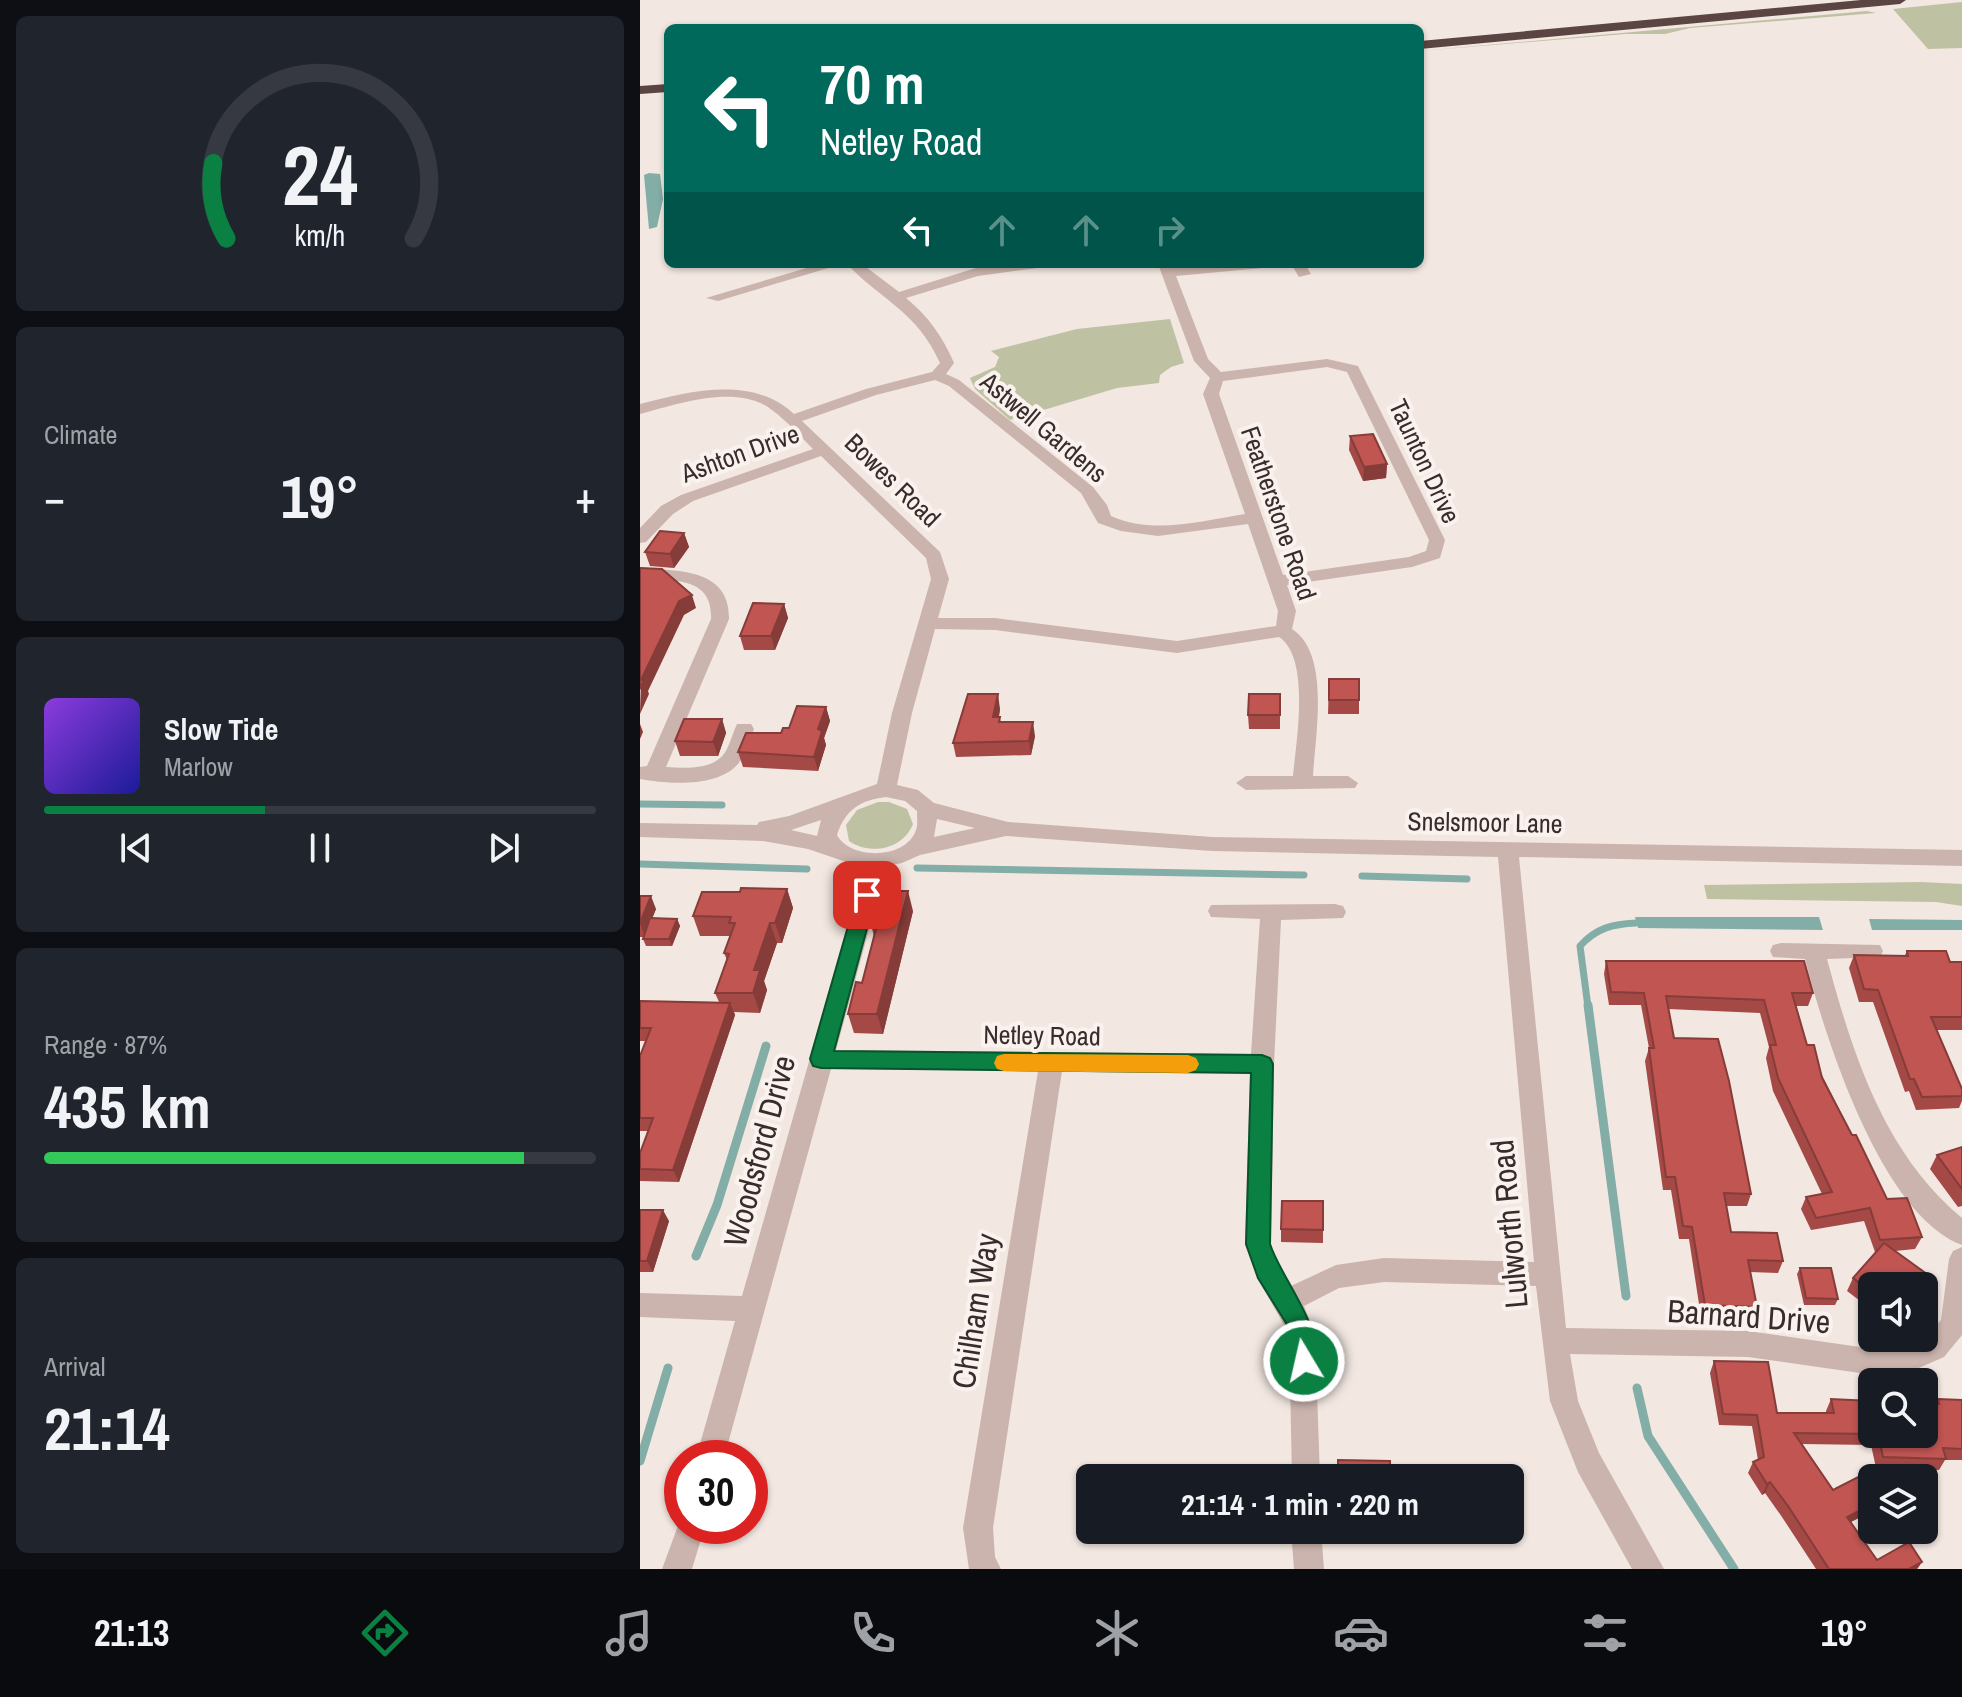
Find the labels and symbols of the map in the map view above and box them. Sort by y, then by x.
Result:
street label: Astwell Gardens [973,363,1115,490]
street label: Taunton Drive [1381,393,1469,529]
street label: Ashton Drive [675,415,804,491]
street label: Featherstone Road [1233,422,1325,604]
street label: Bowes Road [837,425,949,535]
street label: Snelsmoor Lane [1407,803,1563,841]
pin [833,861,901,929]
street label: Netley Road [983,1016,1101,1054]
street label: Woodsford Drive [713,1051,805,1251]
street label: Lulworth Road [1480,1138,1538,1310]
street label: Chilham Way [942,1230,1008,1392]
street label: Barnard Drive [1666,1289,1832,1343]
position arrow [1262,1319,1346,1403]
speed limit sign: 30 [664,1440,768,1544]

